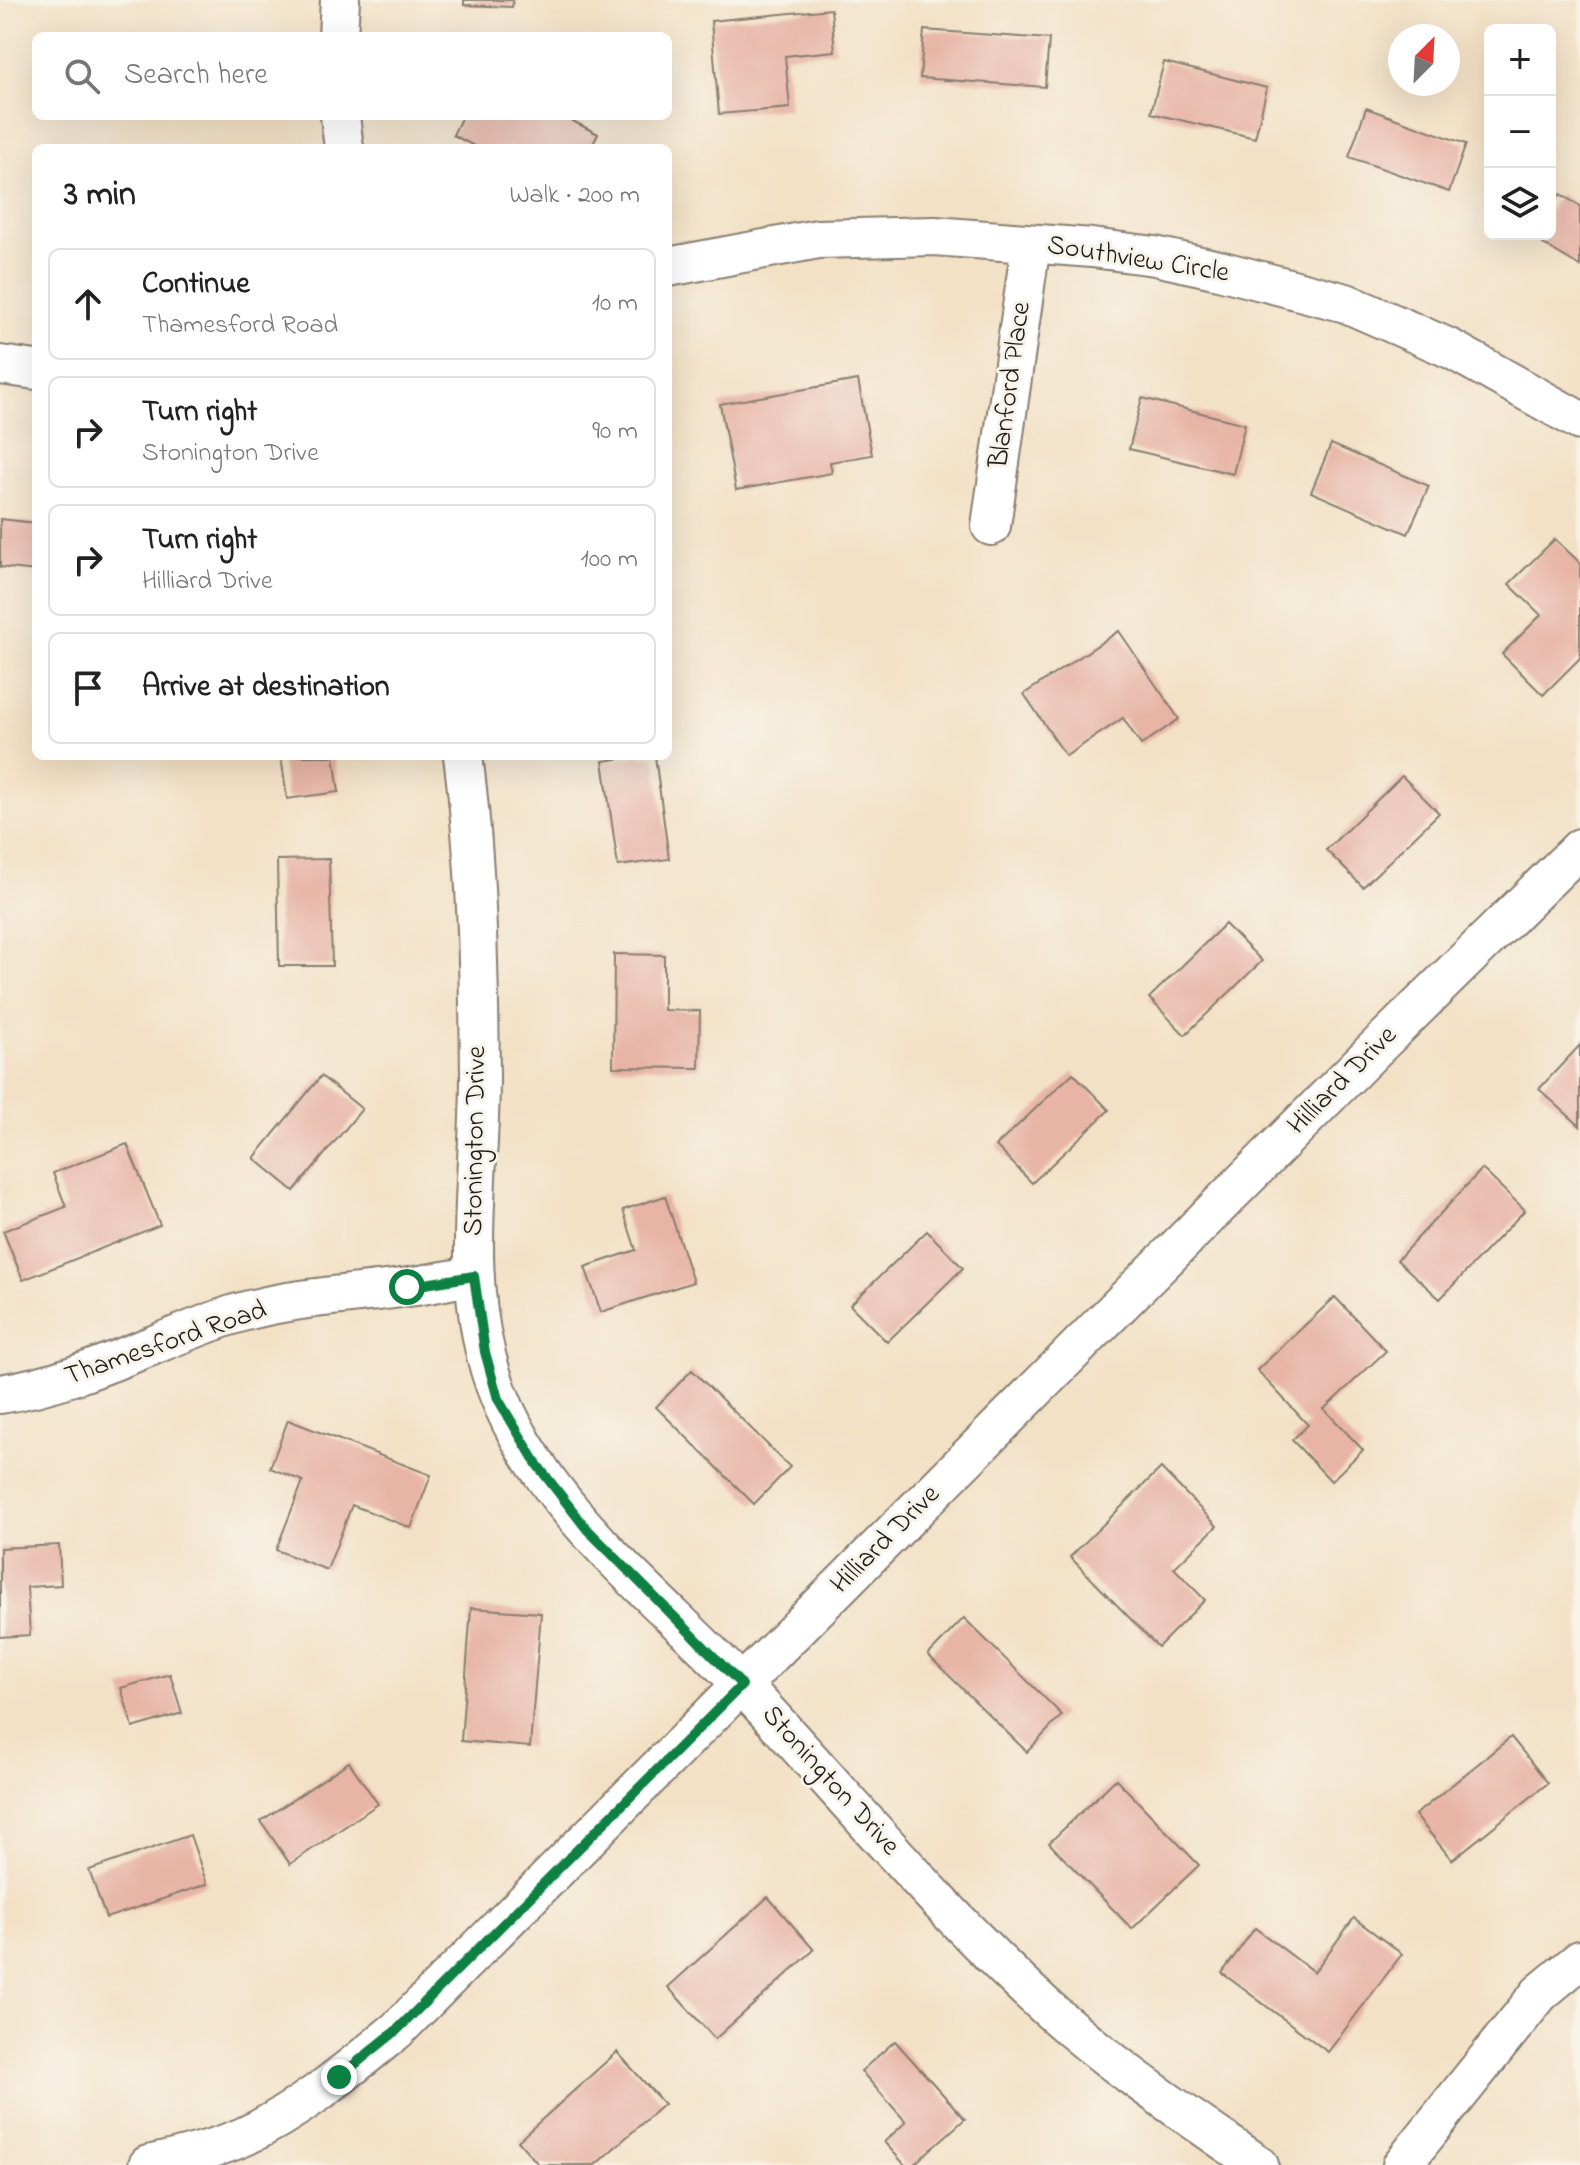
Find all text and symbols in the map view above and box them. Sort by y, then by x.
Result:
north arrow [1388,24,1460,96]
map controls [1484,24,1556,240]
button: + [1484,24,1556,96]
search box [32,32,672,120]
icon: search [60,54,104,98]
text: Search here [124,54,268,98]
button: − [1484,96,1556,168]
button: layers [1484,168,1556,240]
text: 3 min [64,171,136,221]
text: Walk · 200 m [509,177,640,215]
street label: Southview Circle [1044,225,1232,295]
text: Continue [142,263,250,307]
icon: ahead [66,282,110,326]
text: 10 m [592,285,638,323]
street label: Blanford Place [979,299,1043,472]
text: Thamesford Road [142,307,338,345]
text: Turn right [142,391,257,435]
icon: right [66,410,110,454]
text: 90 m [592,413,638,451]
text: Stonington Drive [142,435,319,473]
text: Turn right [142,519,257,563]
icon: right [66,538,110,582]
text: 100 m [581,541,638,579]
text: Hilliard Drive [142,563,273,601]
icon: arrive [66,666,110,710]
text: Arrive at destination [142,666,390,710]
street label: Hilliard Drive [1279,1016,1408,1145]
street label: Stonington Drive [454,1045,498,1237]
route start [389,1269,425,1305]
street label: Thamesford Road [59,1290,273,1398]
street label: Hilliard Drive [822,1475,951,1604]
street label: Stonington Drive [751,1697,909,1866]
route end [321,2059,357,2095]

